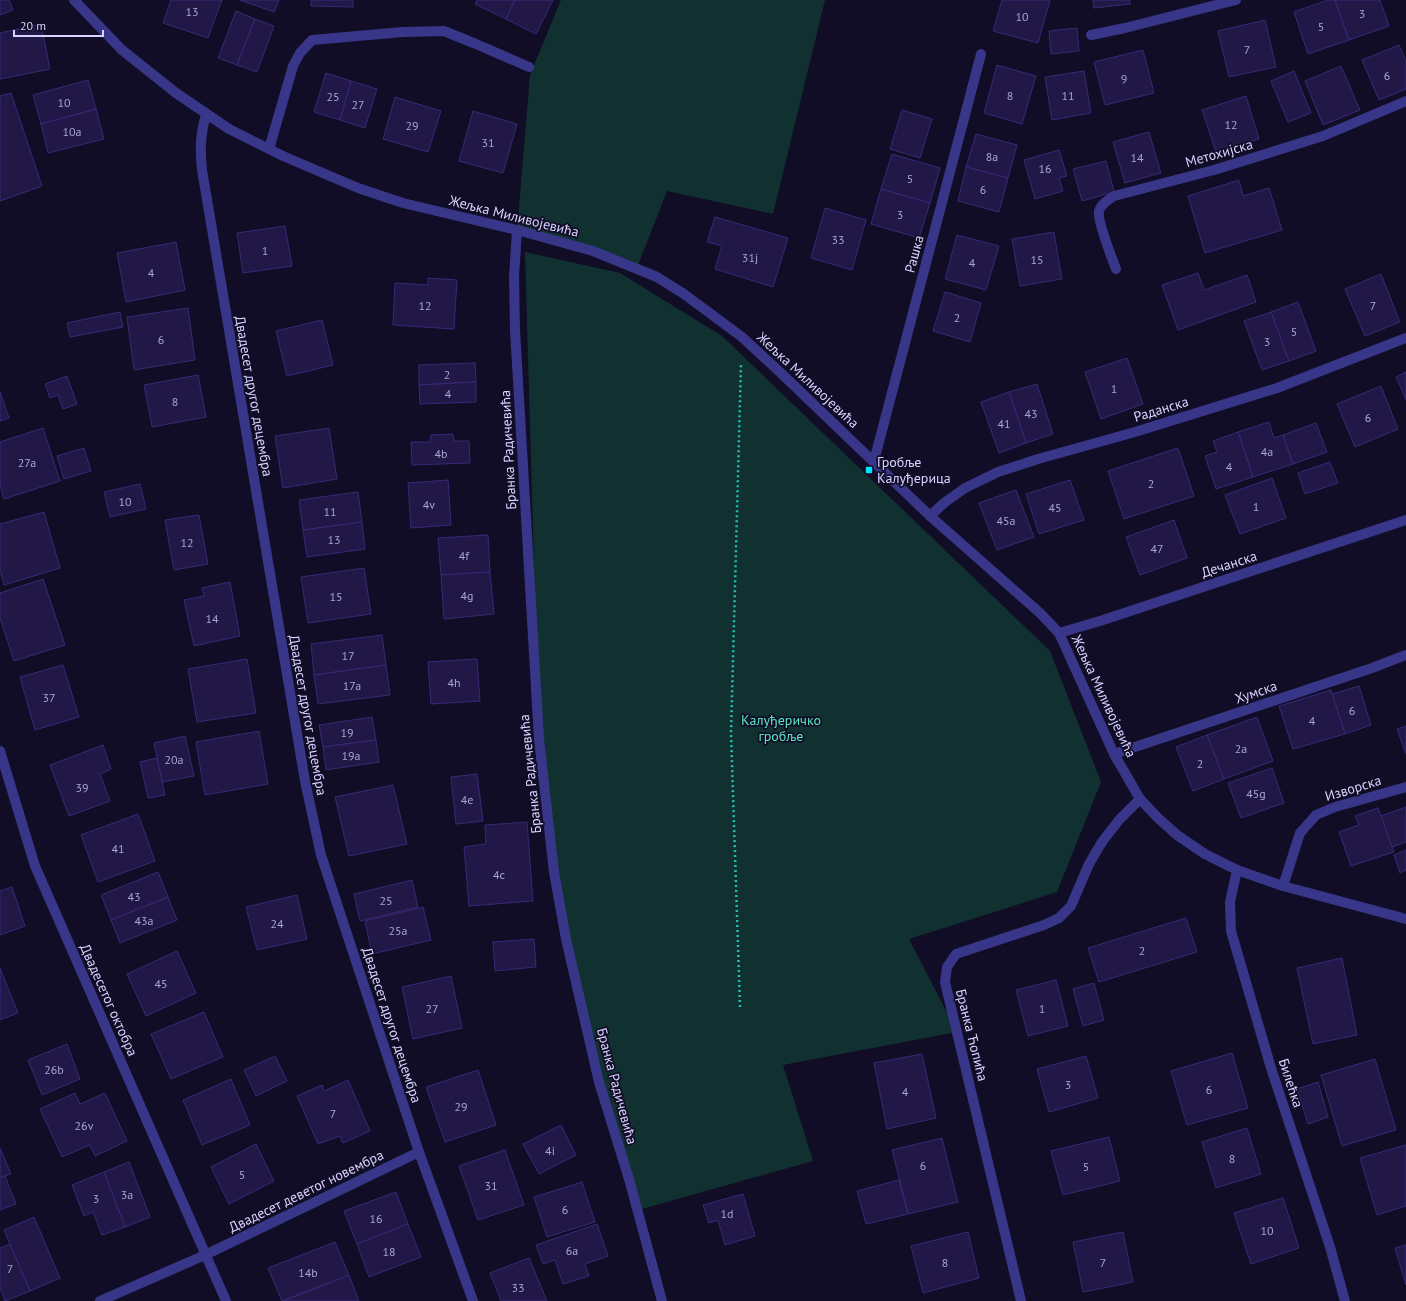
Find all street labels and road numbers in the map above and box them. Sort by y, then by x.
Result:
street label: Метохијска [1183,135,1255,171]
street label: Жељка Миливојевића [446,191,581,241]
street label: Рашка [900,233,928,275]
street label: Двадесет другог децембра [231,314,277,478]
street label: Жељка Миливојевића [752,327,863,432]
street label: Бранка Радичевића [496,390,520,510]
street label: Раданска [1131,392,1191,426]
street label: Дечанска [1199,547,1259,581]
street label: Жељка Миливојевића [1067,631,1140,760]
street label: Двадесет другог децембра [285,633,331,797]
street label: Хумска [1233,676,1280,708]
street label: Бранка Радичевића [515,713,545,835]
street label: Изворска [1323,771,1383,805]
street label: Двадесетог октобра [76,941,142,1059]
street label: Двадесет другог децембра [358,945,426,1105]
street label: Бранка Ћопића [952,987,992,1083]
street label: Бранка Радичевића [593,1026,641,1146]
street label: Билећка [1275,1056,1307,1110]
street label: Двадесет деветог новембра [226,1146,386,1236]

